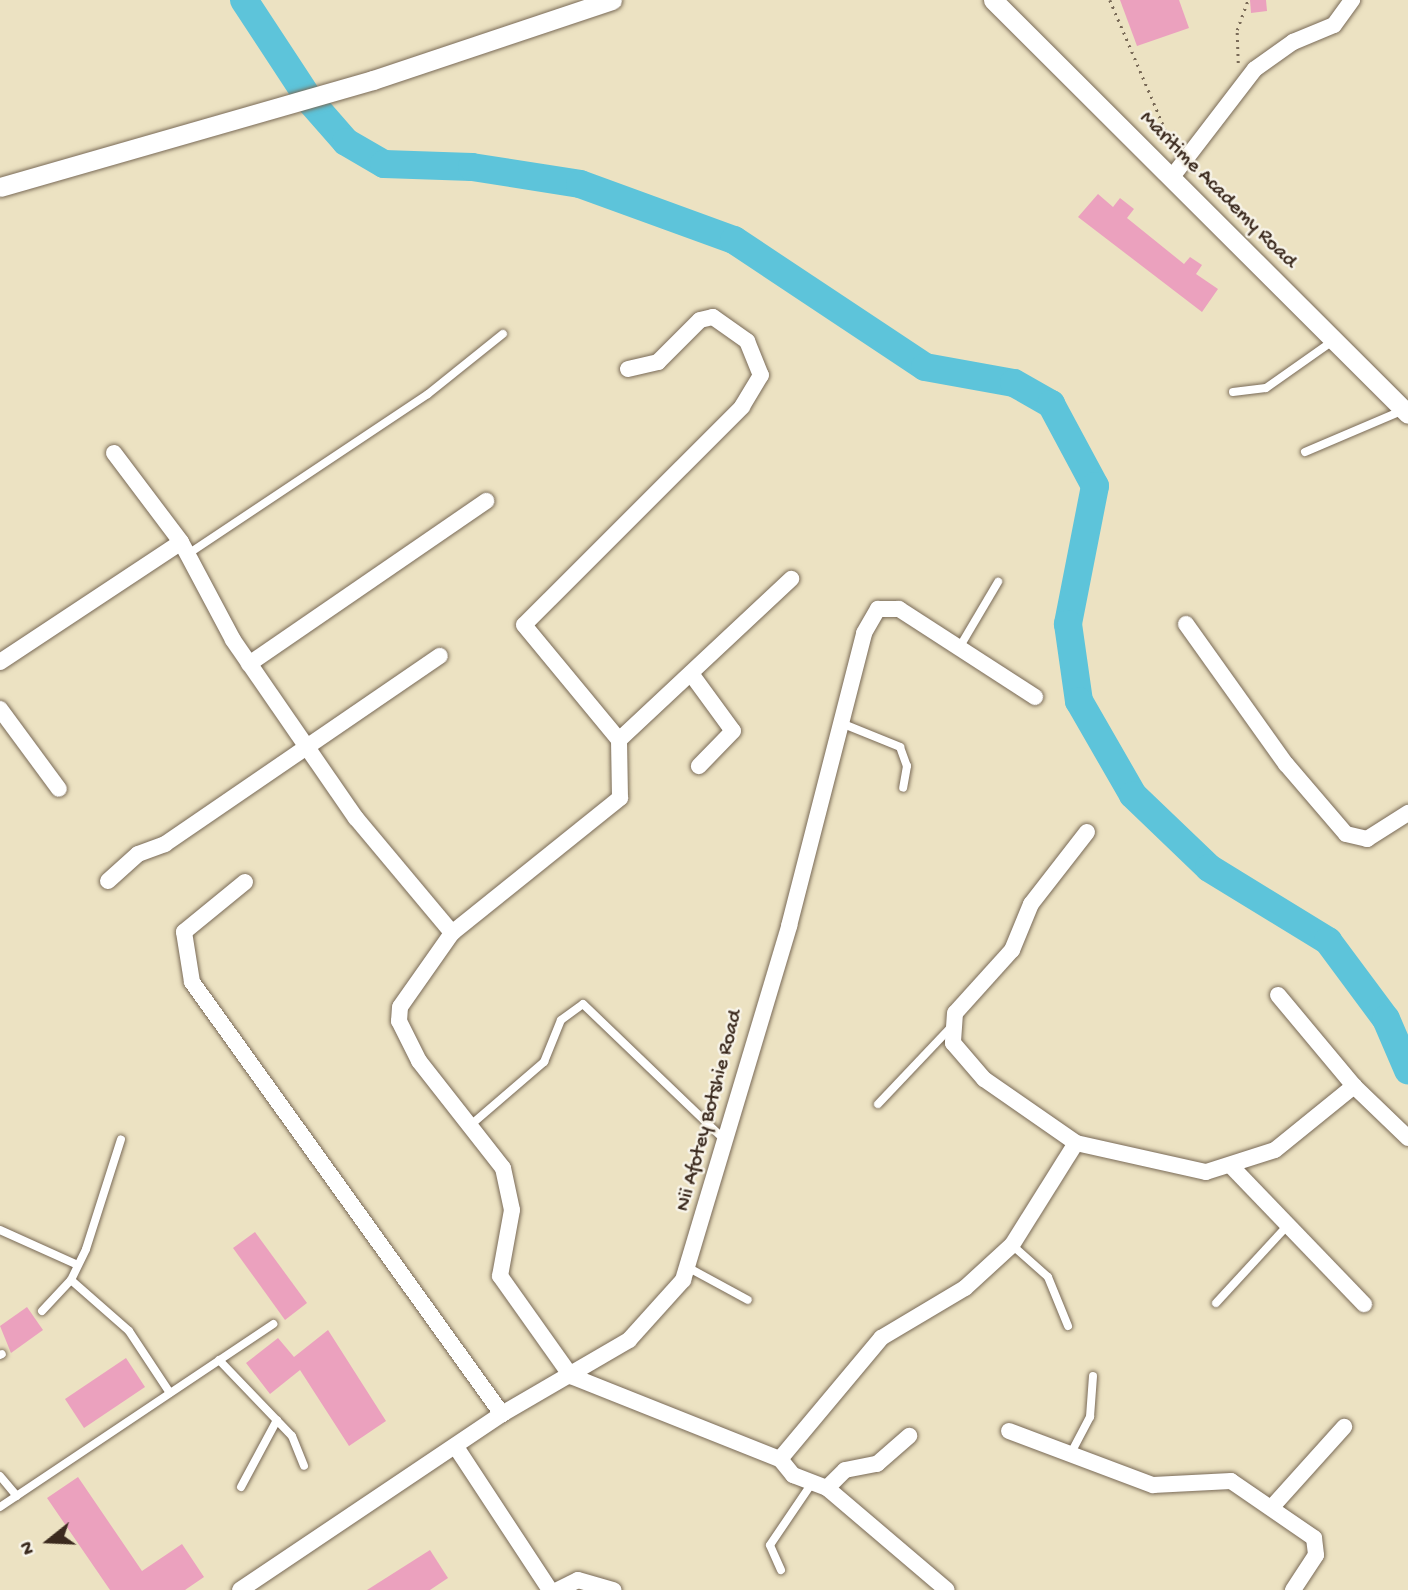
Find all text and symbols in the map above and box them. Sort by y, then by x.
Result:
street label: Maritime Academy Road [1133,107,1301,275]
street label: Nii Afotey Botshie Road [672,1007,750,1215]
north arrow [14,1506,84,1576]
text: N [16,1538,41,1557]

